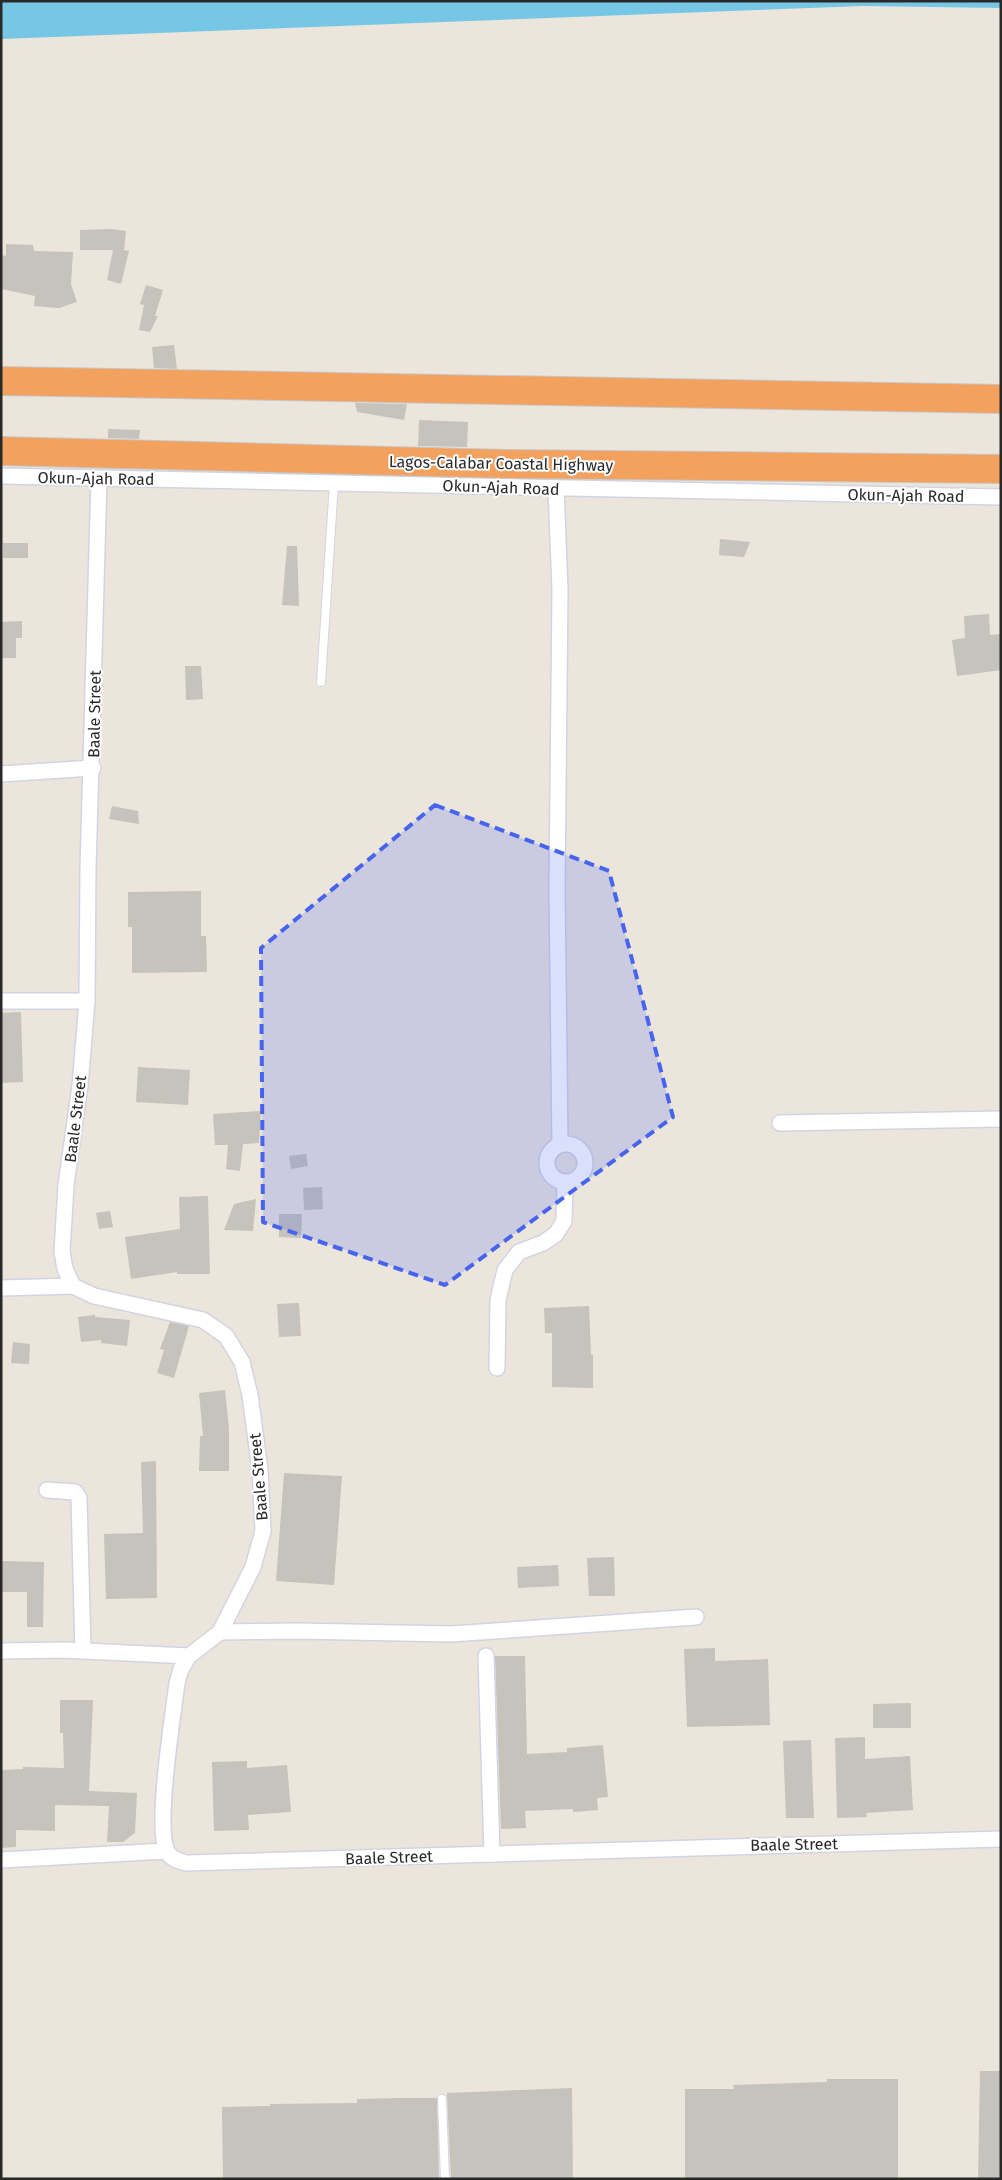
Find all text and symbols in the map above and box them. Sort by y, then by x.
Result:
street label: Lagos-Calabar Coastal Highway [389,452,613,475]
street label: Okun-Ajah Road [37,468,155,489]
street label: Okun-Ajah Road [442,476,560,499]
street label: Okun-Ajah Road [847,485,965,506]
street label: Baale Street [84,670,105,758]
street label: Baale Street [61,1074,90,1164]
street label: Baale Street [245,1432,272,1522]
street label: Baale Street [750,1834,838,1855]
street label: Baale Street [345,1846,433,1869]

